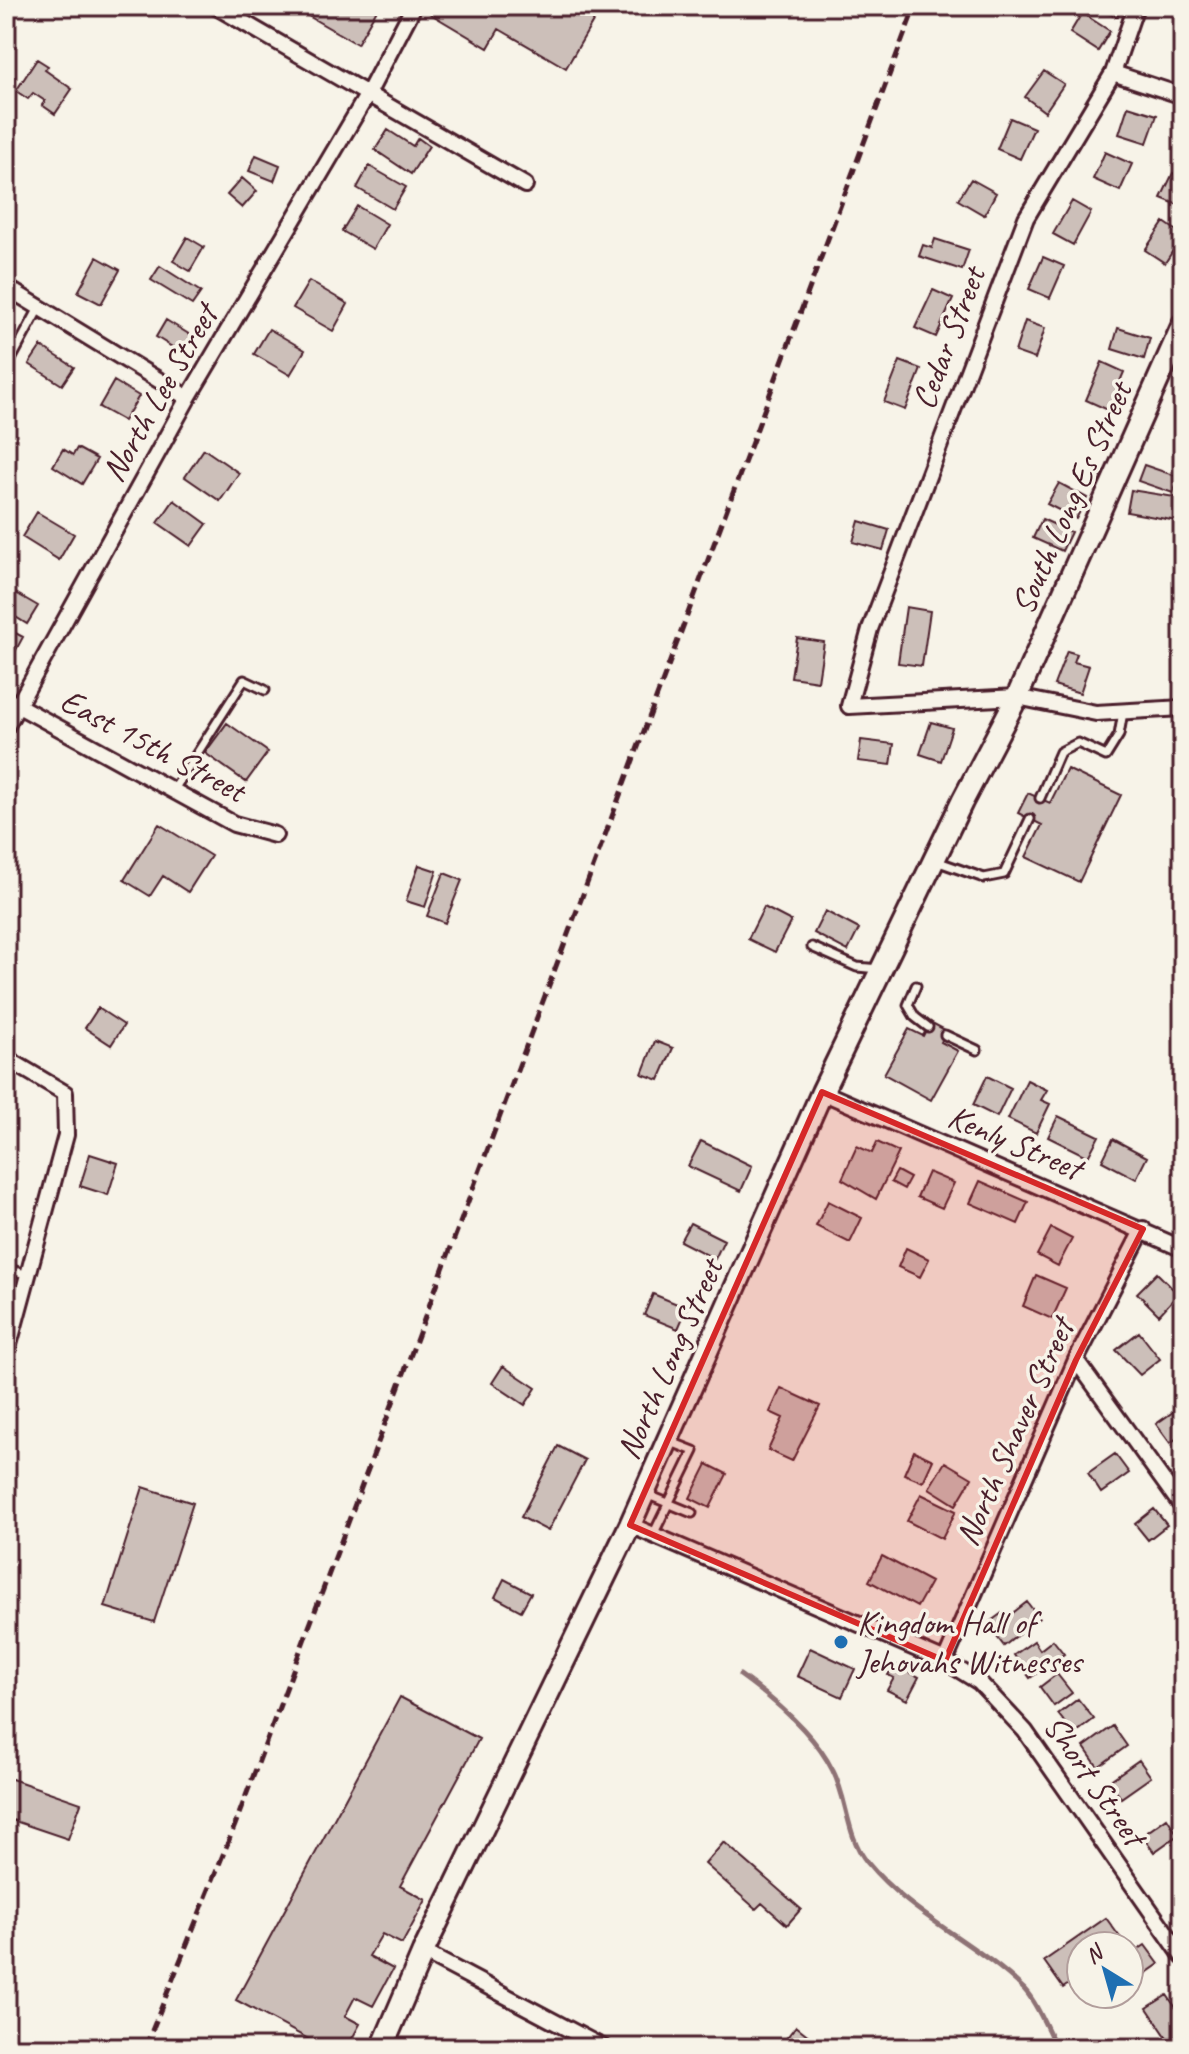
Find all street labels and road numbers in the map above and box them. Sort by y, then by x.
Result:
street label: Cedar Street [901,258,996,415]
street label: North Lee Street [91,293,229,489]
street label: South Long Es Street [1001,372,1143,620]
street label: East 15th Street [53,678,256,813]
street label: Kenly Street [942,1095,1093,1191]
street label: North Long Street [606,1249,734,1466]
street label: North Shaver Street [945,1308,1085,1552]
street label: Short Street [1034,1706,1158,1858]

